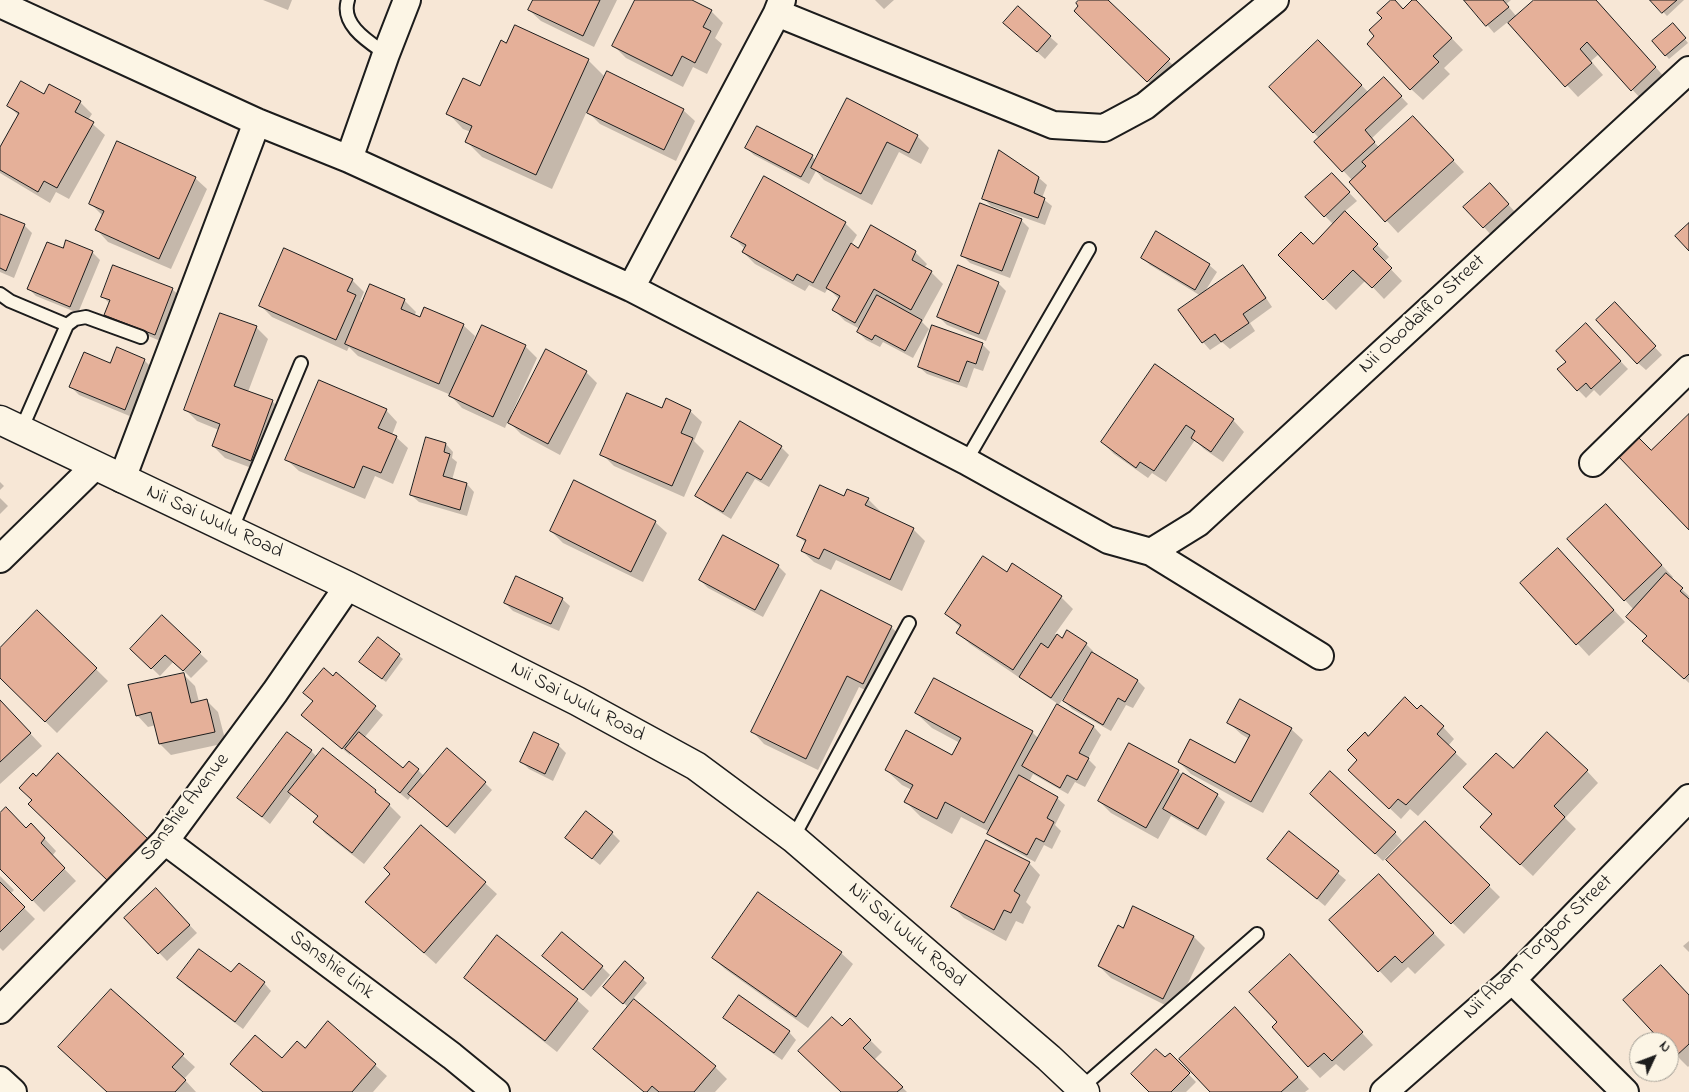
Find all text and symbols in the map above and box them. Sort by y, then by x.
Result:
street label: Nii Obodaifio Street [1355,250,1491,380]
street label: Nii Sai Wulu Road [142,481,286,565]
street label: Nii Sai Wulu Road [506,658,648,748]
street label: Sanshie Avenue [136,749,236,867]
street label: Nii Abam Torgbor Street [1459,871,1619,1025]
street label: Nii Sai Wulu Road [842,878,970,994]
street label: Sanshie Link [284,926,378,1006]
north arrow [1629,1032,1679,1082]
text: N [1654,1036,1676,1058]

